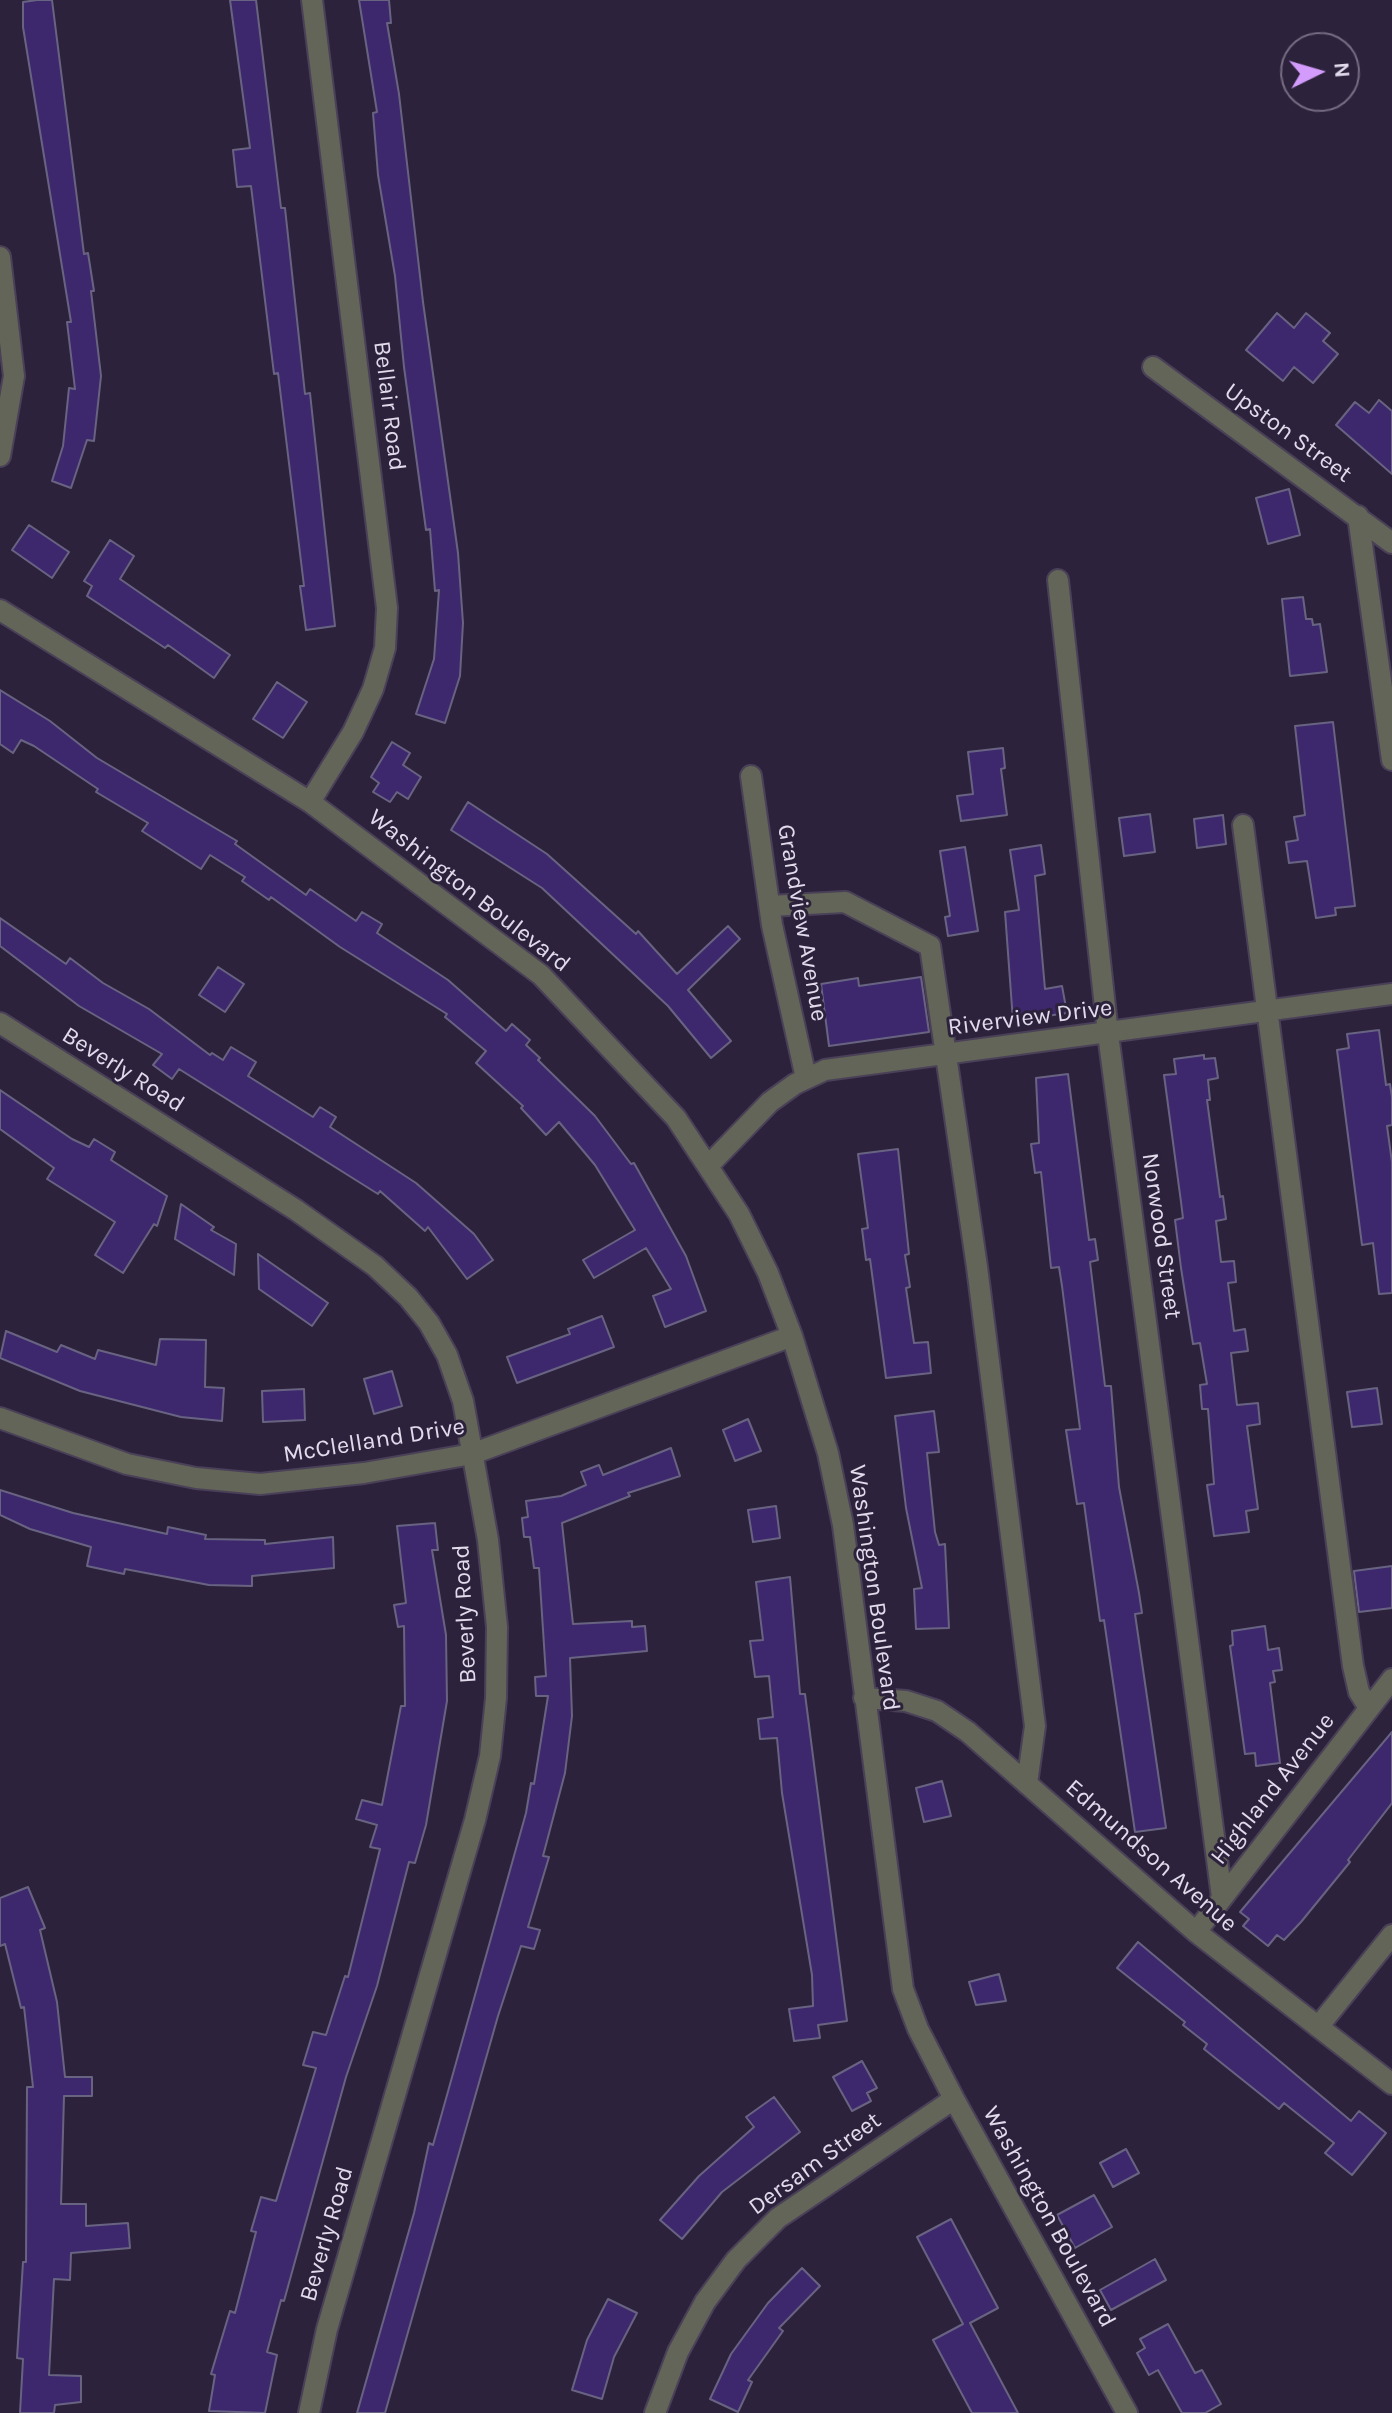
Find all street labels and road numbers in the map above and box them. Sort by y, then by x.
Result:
street label: Bellair Road [367,339,411,473]
street label: Upston Street [1219,377,1357,489]
street label: Washington Boulevard [362,803,576,979]
street label: Grandview Avenue [770,822,834,1024]
street label: Riverview Drive [946,994,1114,1042]
street label: Beverly Road [56,1021,190,1119]
street label: Norwood Street [1135,1151,1187,1321]
street label: McClelland Drive [281,1412,467,1470]
street label: Washington Boulevard [842,1463,906,1713]
street label: Beverly Road [447,1544,483,1684]
street label: Highland Avenue [1205,1707,1341,1871]
street label: Edmundson Avenue [1059,1774,1243,1938]
street label: Washington Boulevard [976,2101,1122,2333]
street label: Dersam Street [743,2106,887,2222]
street label: Beverly Road [294,2163,360,2305]

